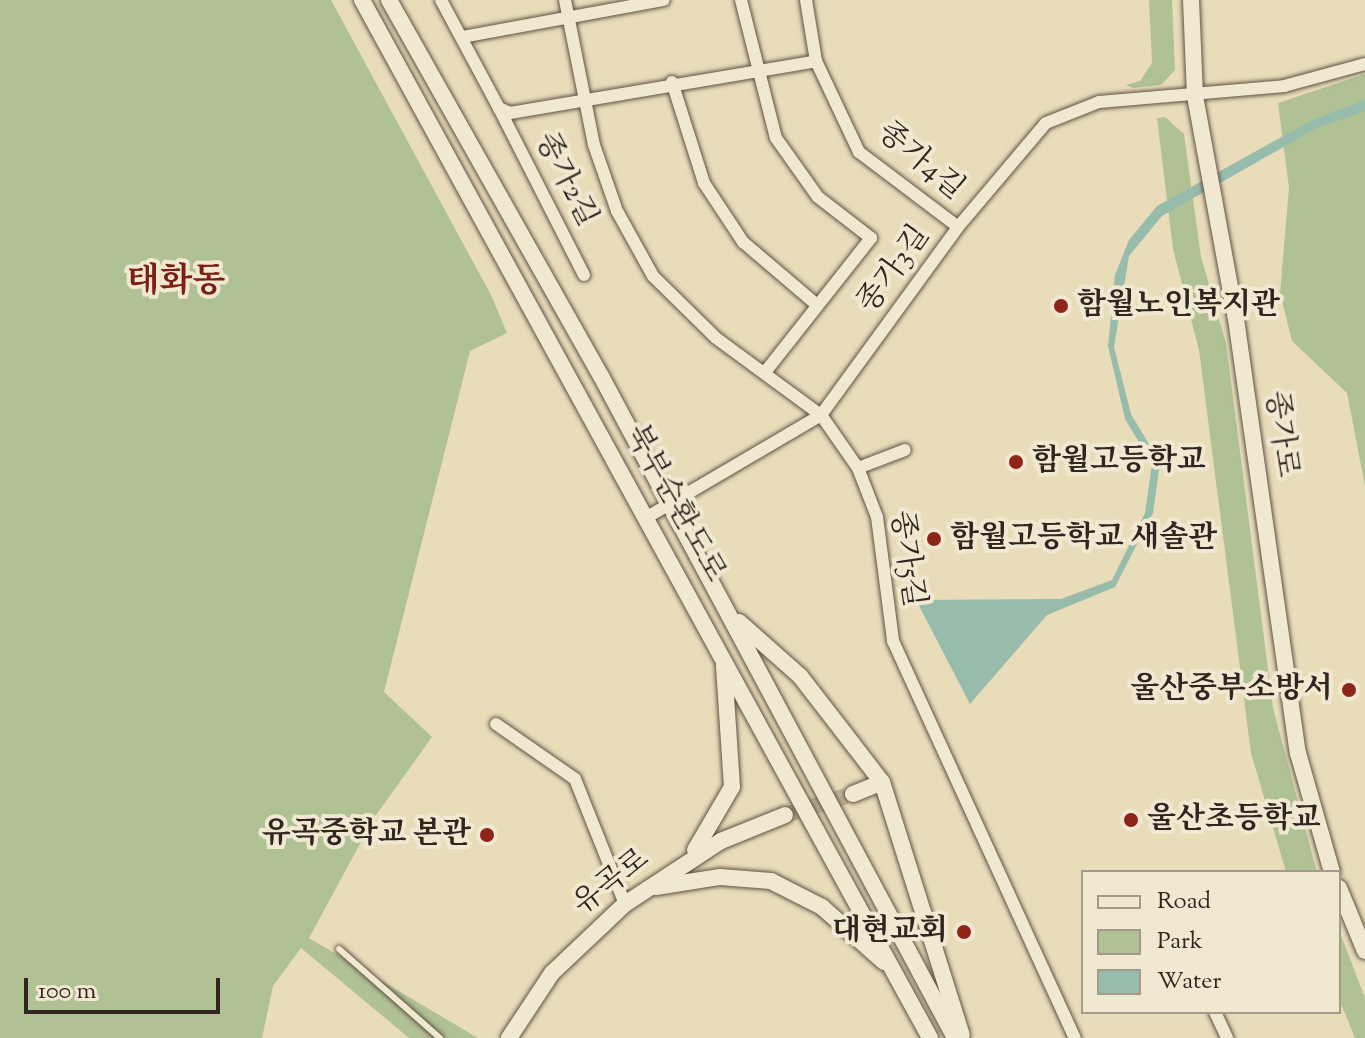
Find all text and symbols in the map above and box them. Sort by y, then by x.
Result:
street label: 종가4길 [869,115,971,209]
street label: 종가2길 [526,127,604,233]
street label: 종가3길 [851,219,939,321]
district label: 태화동 [127,263,225,303]
place label: 함월노인복지관 [1077,288,1280,324]
marker: 함월노인복지관 [1052,297,1070,315]
street label: 종가로 [1256,388,1304,480]
street label: 북부순환도로 [616,419,732,589]
place label: 함월고등학교 [1032,444,1206,480]
marker: 함월고등학교 [1007,453,1025,471]
street label: 종가5길 [881,508,931,610]
place label: 함월고등학교 새솔관 [950,521,1217,557]
marker: 함월고등학교 새솔관 [925,530,943,548]
place label: 울산중부소방서 [1130,672,1333,708]
marker: 울산중부소방서 [1340,681,1358,699]
place label: 울산초등학교 [1147,802,1321,838]
marker: 울산초등학교 [1122,811,1140,829]
place label: 유곡중학교 본관 [262,817,471,853]
marker: 유곡중학교 본관 [478,826,496,844]
street label: 유곡로 [567,842,657,924]
legend [1081,870,1341,1014]
text: Road [1157,885,1211,919]
place label: 대현교회 [832,914,948,950]
marker: 대현교회 [955,923,973,941]
text: Park [1157,925,1203,959]
scale bar [28,962,224,1012]
text: Water [1157,965,1221,999]
text: 100 m [38,975,96,1009]

